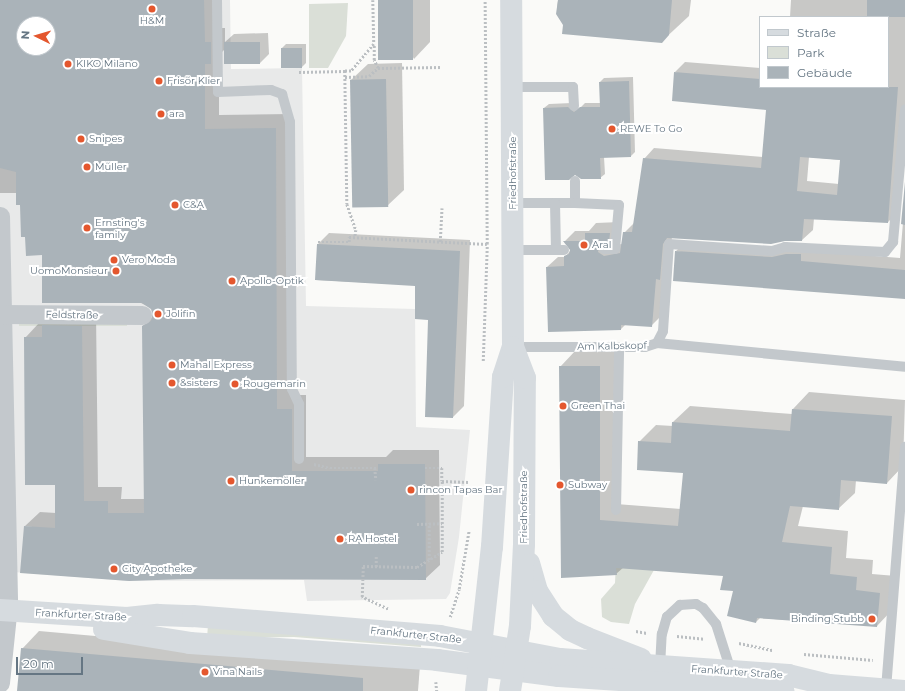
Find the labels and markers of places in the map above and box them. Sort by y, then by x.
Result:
marker: H&M [147,4,157,14]
place label: H&M [140,15,164,27]
place label: KIKO Milano [76,58,138,70]
marker: KIKO Milano [63,59,73,69]
place label: Frisör Klier [167,75,220,87]
marker: Frisör Klier [154,76,164,86]
place label: ara [169,108,184,120]
marker: ara [156,109,166,119]
place label: REWE To Go [620,123,682,135]
marker: REWE To Go [607,124,617,134]
place label: Snipes [89,133,122,145]
marker: Snipes [76,134,86,144]
place label: Müller [95,161,127,173]
marker: Müller [82,162,92,172]
place label: C&A [183,199,204,211]
marker: C&A [170,200,180,210]
place label: Ernsting's family [95,216,145,240]
marker: Ernsting's family [82,223,92,233]
place label: Aral [592,239,611,251]
marker: Aral [579,240,589,250]
place label: Vero Moda [122,254,176,266]
marker: Vero Moda [109,255,119,265]
place label: UomoMonsieur [30,265,108,277]
marker: UomoMonsieur [111,266,121,276]
place label: Apollo-Optik [240,275,304,287]
marker: Apollo-Optik [227,276,237,286]
place label: Jolifin [166,308,195,320]
marker: Jolifin [153,309,163,319]
place label: Mahal Express [180,359,252,371]
marker: Mahal Express [167,360,177,370]
place label: &sisters [180,377,218,389]
marker: &sisters [167,378,177,388]
place label: Rougemarin [243,378,306,390]
marker: Rougemarin [230,379,240,389]
place label: Green Thai [571,400,625,412]
marker: Green Thai [558,401,568,411]
place label: Hunkemöller [239,475,305,487]
marker: Hunkemöller [226,476,236,486]
place label: Subway [568,479,607,491]
marker: Subway [555,480,565,490]
place label: rincon Tapas Bar [419,484,503,496]
marker: rincon Tapas Bar [406,485,416,495]
place label: RA Hostel [348,533,397,545]
marker: RA Hostel [335,534,345,544]
place label: City Apotheke [122,563,192,575]
marker: City Apotheke [109,564,119,574]
place label: Binding Stubb [791,613,864,625]
marker: Binding Stubb [867,614,877,624]
place label: Vina Nails [213,666,262,678]
marker: Vina Nails [200,667,210,677]

